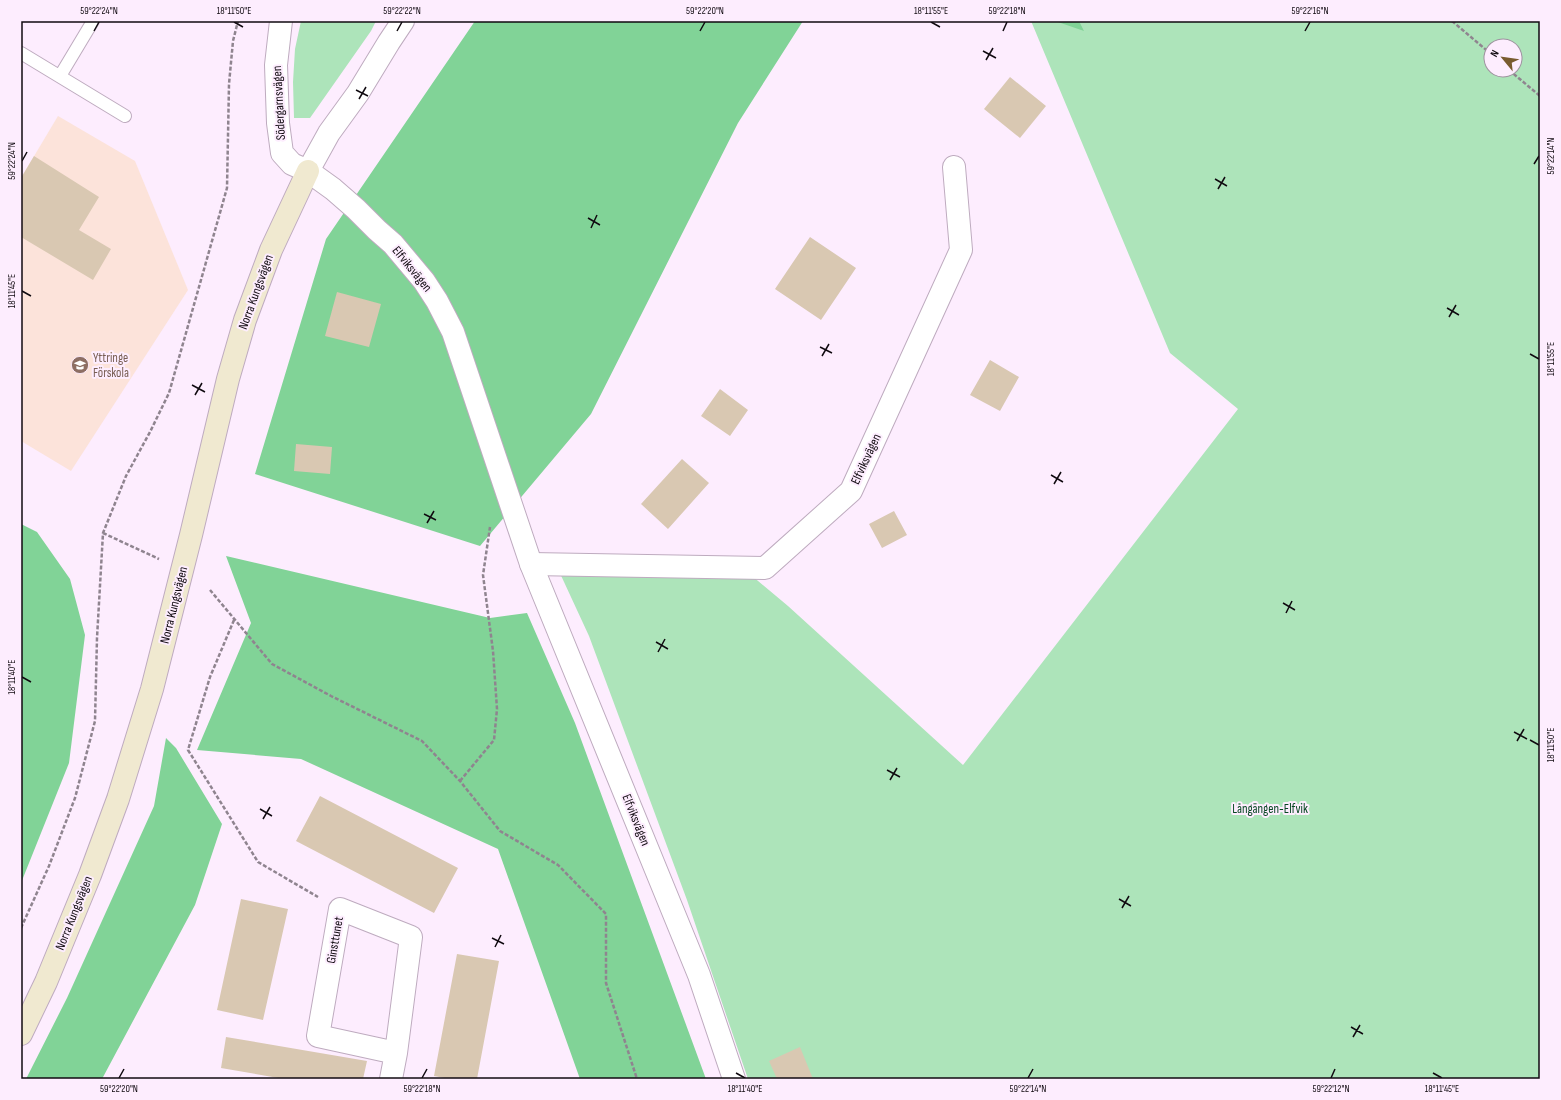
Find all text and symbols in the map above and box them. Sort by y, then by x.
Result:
text: 59°22'24"N [80,5,118,17]
text: 18°11'50"E [217,5,251,17]
text: 59°22'22"N [383,5,421,17]
text: 59°22'20"N [686,5,724,17]
text: 18°11'55"E [914,5,948,17]
text: 59°22'18"N [988,5,1026,17]
text: 59°22'16"N [1291,5,1329,17]
north arrow [1483,38,1523,78]
text: N [1488,48,1502,59]
street label: Södergarnsvägen [269,65,289,141]
text: 59°22'14"N [1545,138,1557,174]
text: 59°22'24"N [6,142,18,180]
street label: Elfviksvägen [389,243,435,295]
street label: Norra Kungsvägen [235,252,277,332]
text: 18°11'45"E [6,274,18,308]
text: 18°11'55"E [1545,342,1557,376]
place label: Yttringe Förskola [93,350,129,381]
school or university icon: Yttringe Förskola [70,355,90,375]
street label: Elfviksvägen [847,431,885,487]
street label: Norra Kungsvägen [157,565,191,645]
text: 18°11'40"E [6,660,18,694]
text: 18°11'50"E [1545,728,1557,762]
street label: Elfviksvägen [618,792,654,848]
park label: Långängen-Elfvik [1232,801,1308,817]
street label: Norra Kungsvägen [52,874,96,952]
street label: Ginsttunet [323,915,347,965]
text: 59°22'20"N [100,1083,138,1095]
text: 59°22'18"N [403,1083,441,1095]
text: 18°11'40"E [728,1083,762,1095]
text: 59°22'14"N [1010,1083,1046,1095]
text: 59°22'12"N [1313,1083,1350,1095]
text: 18°11'45"E [1425,1083,1459,1095]

